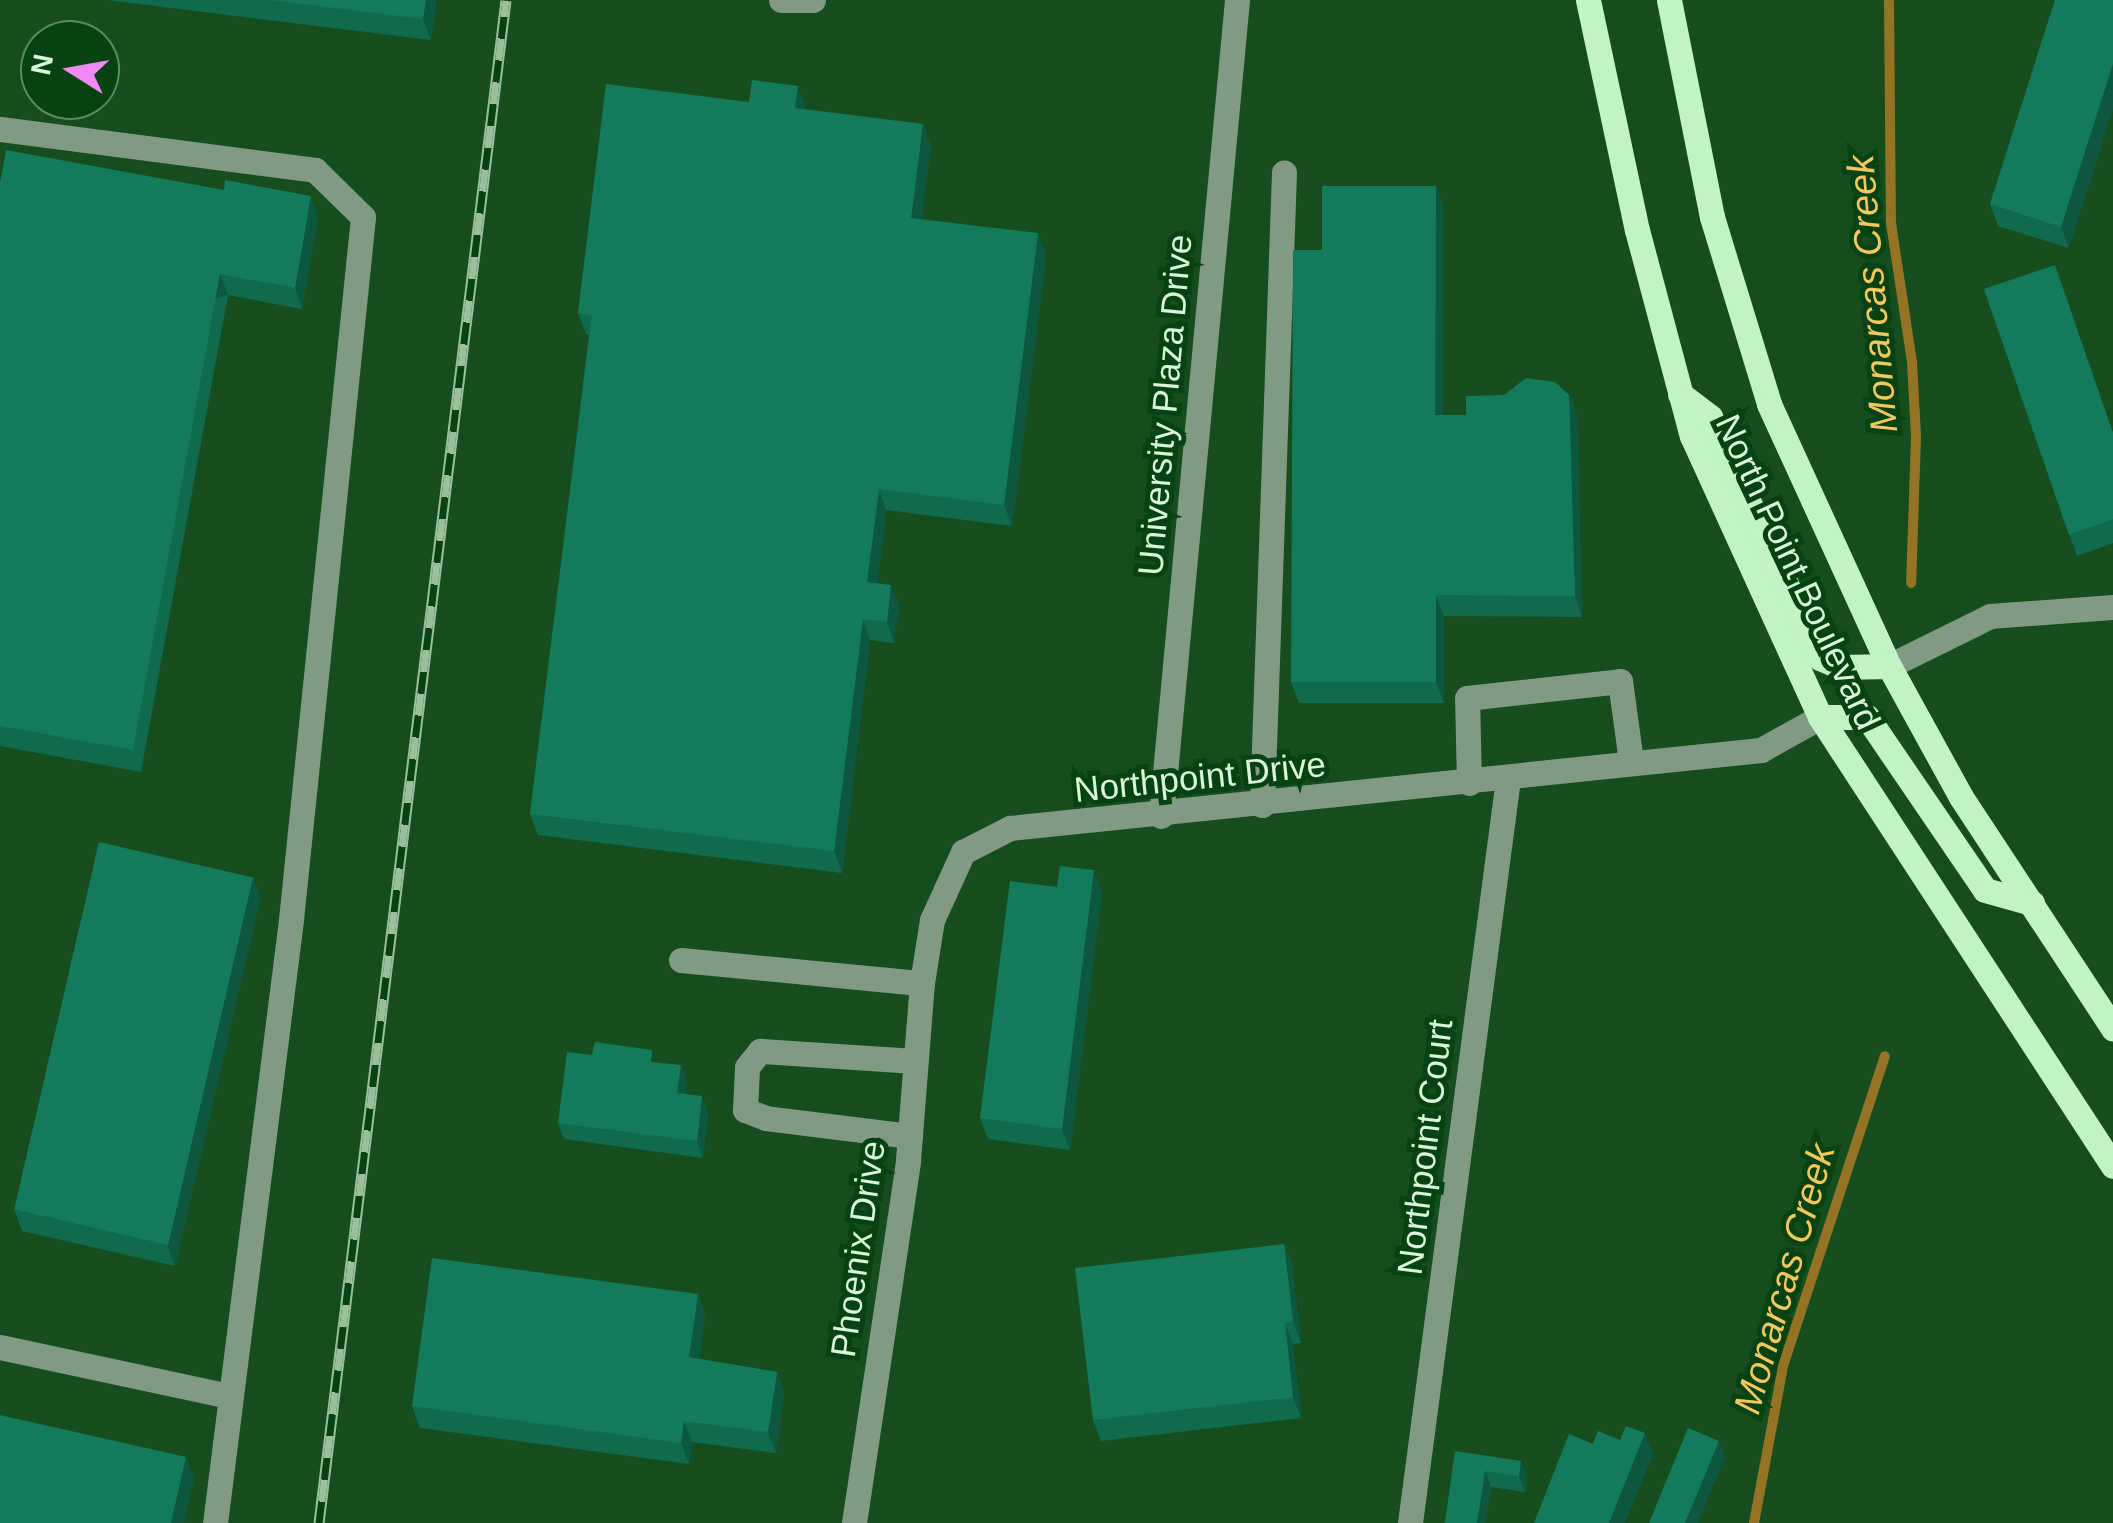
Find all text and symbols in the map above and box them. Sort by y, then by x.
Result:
north arrow [20,20,120,120]
text: N [25,52,59,77]
water label: Monarcas Creek [1838,153,1908,435]
street label: University Plaza Drive [1129,233,1201,577]
street label: North Point Boulevard [1707,408,1889,736]
street label: Northpoint Drive [1072,743,1328,811]
street label: Northpoint Court [1389,1017,1461,1277]
street label: Phoenix Drive [822,1138,894,1360]
water label: Monarcas Creek [1725,1139,1845,1419]

